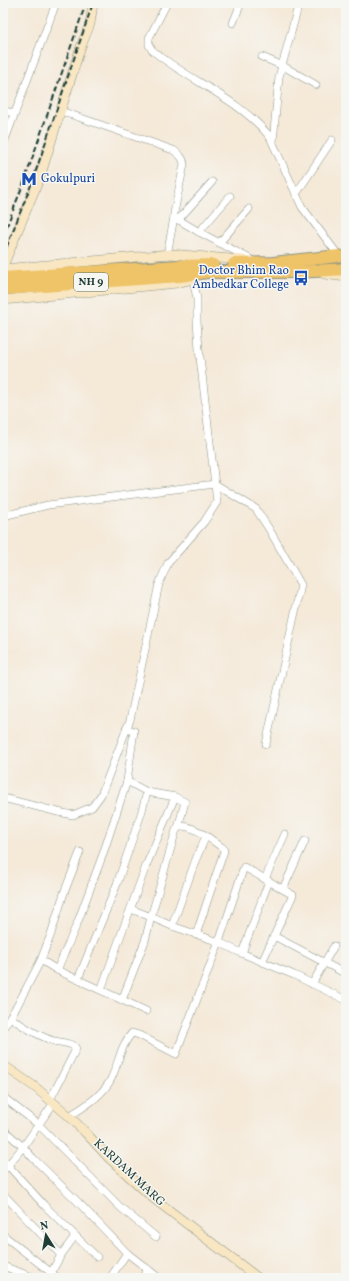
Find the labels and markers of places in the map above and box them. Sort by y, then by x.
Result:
metro station icon: Gokulpuri [20,170,38,188]
place label: Gokulpuri [41,171,96,187]
place label: Doctor Bhim Rao Ambedkar College [192,263,289,293]
bus stop icon: Doctor Bhim Rao Ambedkar College [292,269,310,287]

